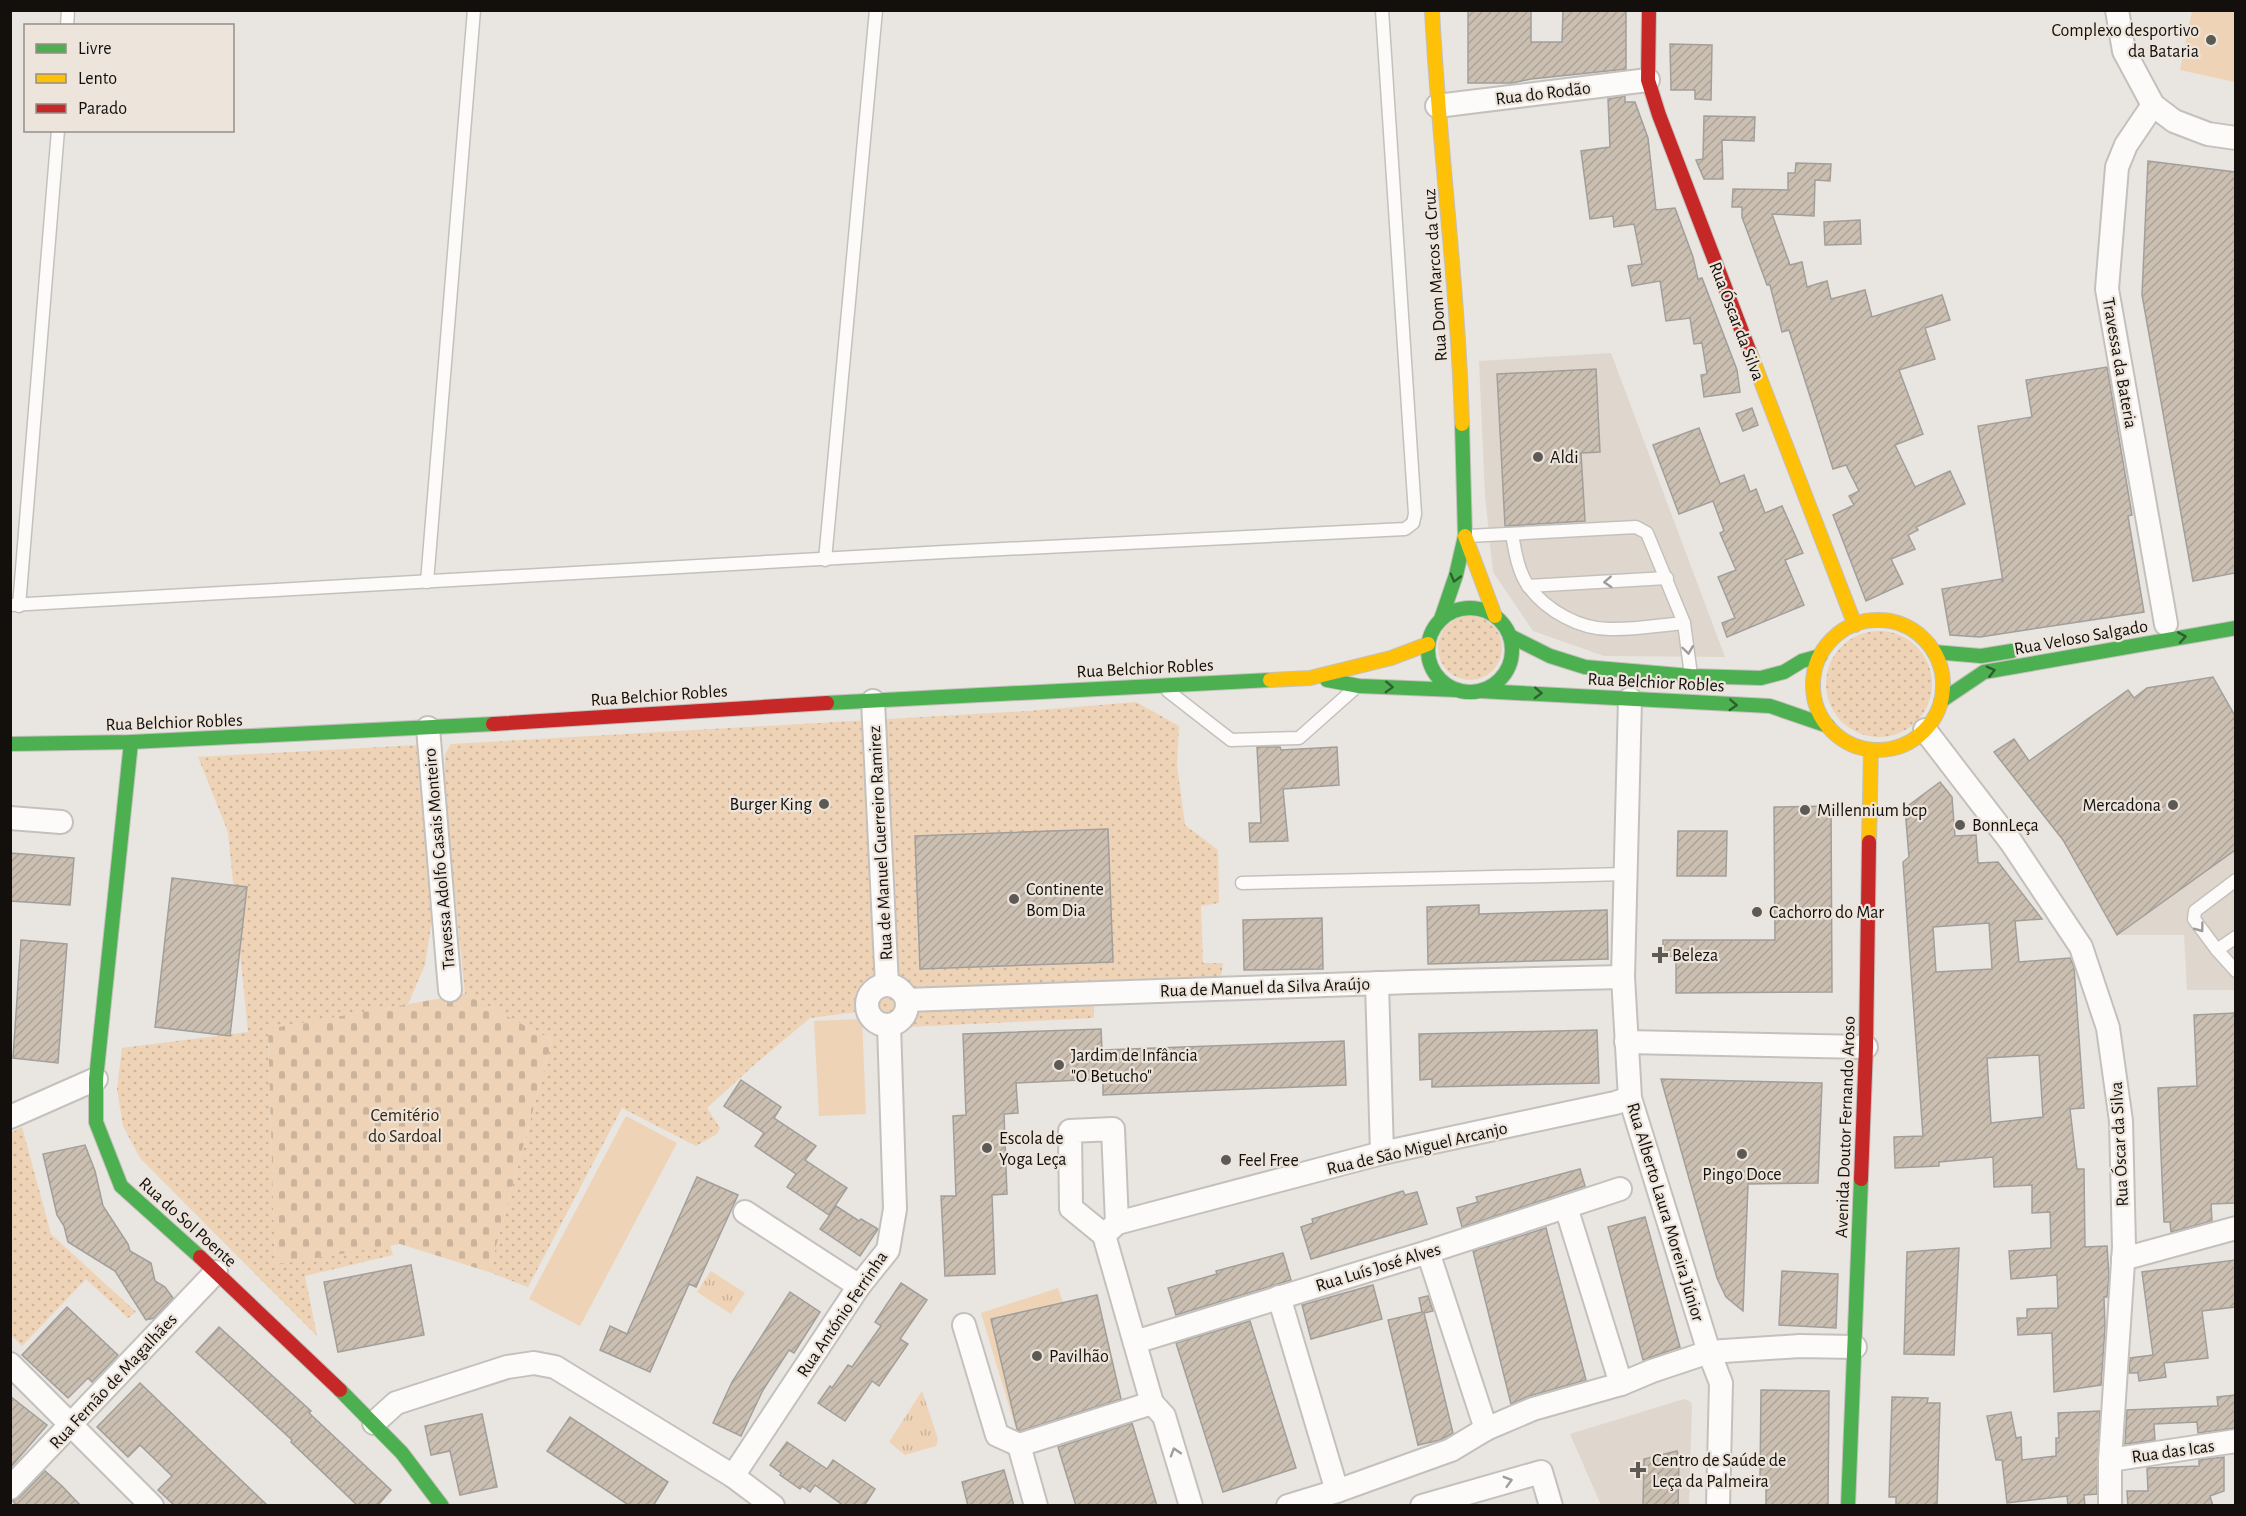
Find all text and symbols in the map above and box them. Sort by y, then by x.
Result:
place label: Complexo desportivo da Bataria [2051,22,2199,61]
legend [24,24,234,132]
marker: Complexo desportivo da Bataria [2204,33,2218,47]
text: Livre [78,40,112,58]
text: Lento [78,70,117,88]
street label: Rua do Rodão [1494,79,1592,109]
text: Parado [78,100,127,118]
street label: Rua Dom Marcos da Cruz [1421,188,1451,362]
street label: Rua Óscar da Silva [1705,259,1770,383]
street label: Travessa da Bateria [2099,296,2139,430]
place label: Aldi [1550,449,1579,467]
marker: Aldi [1531,450,1545,464]
one-way arrow [1450,572,1462,583]
one-way arrow [1604,575,1613,588]
street label: Rua Veloso Salgado [2013,617,2150,659]
one-way arrow [2178,632,2187,644]
one-way arrow [1681,645,1693,654]
street label: Rua Belchior Robles [1076,656,1214,682]
one-way arrow [1986,666,1996,679]
street label: Rua Belchior Robles [1587,670,1725,696]
one-way arrow [1385,681,1394,693]
street label: Rua Belchior Robles [590,682,728,710]
one-way arrow [1534,686,1543,699]
one-way arrow [1728,698,1737,711]
street label: Rua Belchior Robles [105,712,243,734]
street label: Rua de Manuel Guerreiro Ramirez [866,725,896,961]
street label: Travessa Adolfo Casais Monteiro [421,747,459,971]
place label: Burger King [729,796,812,814]
marker: Burger King [817,797,831,811]
place label: Mercadona [2082,797,2161,815]
marker: Mercadona [2166,798,2180,812]
place label: Millennium bcp [1817,802,1927,820]
marker: Millennium bcp [1798,803,1812,817]
place label: BonnLeça [1972,817,2039,835]
marker: BonnLeça [1953,818,1967,832]
place label: Continente Bom Dia [1026,881,1104,920]
marker: Continente Bom Dia [1007,892,1021,906]
place label: Cachorro do Mar [1769,904,1884,922]
marker: Cachorro do Mar [1750,905,1764,919]
one-way arrow [2193,921,2204,932]
place label: Beleza [1672,947,1718,965]
marker: Beleza [1653,948,1667,962]
street label: Rua de Manuel da Silva Araújo [1160,975,1371,1001]
street label: Avenida Doutor Fernando Aroso [1833,1016,1859,1238]
place label: Jardim de Infância "O Betucho" [1071,1047,1198,1086]
marker: Jardim de Infância "O Betucho" [1052,1058,1066,1072]
street label: Rua Óscar da Silva [2105,1081,2132,1207]
street label: Rua Alberto Laura Moreira Júnior [1623,1101,1707,1324]
park label: Cemitério do Sardoal [368,1107,442,1146]
street label: Rua de São Miguel Arcanjo [1325,1119,1509,1179]
place label: Escola de Yoga Leça [999,1130,1067,1169]
marker: Escola de Yoga Leça [980,1141,994,1155]
marker: Pingo Doce [1735,1147,1749,1161]
place label: Feel Free [1238,1152,1299,1170]
marker: Feel Free [1219,1153,1233,1167]
place label: Pingo Doce [1702,1166,1782,1184]
street label: Rua do Sol Poente [135,1174,240,1271]
street label: Rua Luís José Alves [1314,1240,1443,1296]
street label: Rua António Ferrinha [794,1248,892,1381]
street label: Rua Fernão de Magalhães [47,1311,181,1453]
place label: Pavilhão [1049,1348,1109,1366]
marker: Pavilhão [1030,1349,1044,1363]
street label: Rua das Icas [2131,1437,2216,1467]
one-way arrow [1170,1447,1182,1458]
place label: Centro de Saúde de Leça da Palmeira [1652,1452,1786,1491]
marker: Centro de Saúde de Leça da Palmeira [1629,1461,1647,1479]
one-way arrow [1502,1476,1513,1488]

